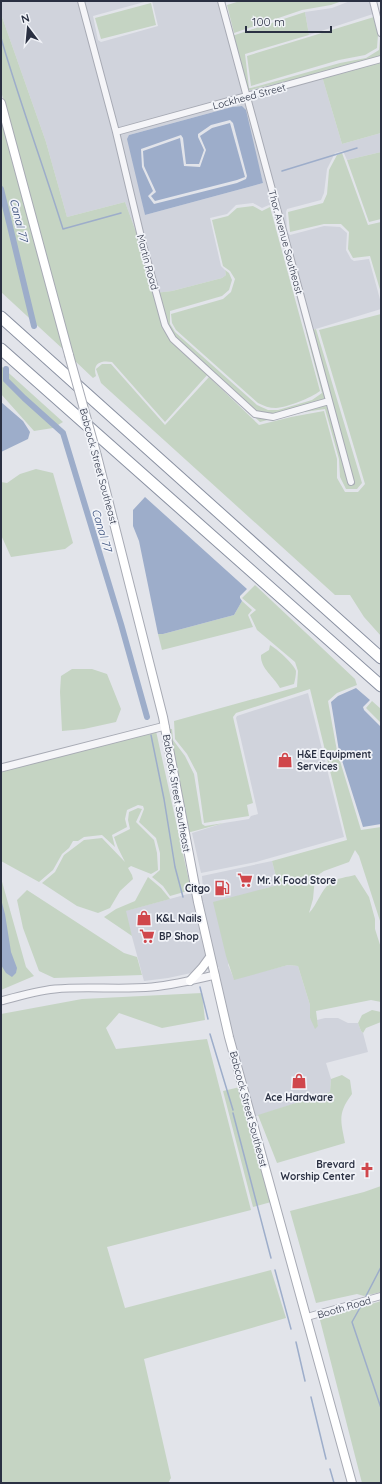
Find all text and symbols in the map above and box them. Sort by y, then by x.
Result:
north arrow [8,8,48,48]
scale bar [246,8,331,34]
text: N [19,11,31,26]
text: 100 m [252,14,285,29]
street label: Lockheed Street [211,80,288,112]
street label: Thor Avenue Southeast [265,189,306,296]
water label: Canal 77 [7,197,32,245]
street label: Martin Road [134,233,161,291]
street label: Babcock Street Southeast [77,407,120,526]
water label: Canal 77 [89,507,116,555]
street label: Babcock Street Southeast [160,733,193,854]
place label: H&E Equipment Services [297,748,371,773]
shop icon: H&E Equipment Services [276,751,294,769]
supermarket icon: Mr. K Food Store [236,871,254,889]
place label: Mr. K Food Store [257,874,336,887]
fuel station icon: Citgo [213,879,231,897]
place label: Citgo [185,882,210,895]
shop icon: K&L Nails [135,909,153,927]
place label: K&L Nails [156,912,202,925]
supermarket icon: BP Shop [138,927,156,945]
place label: BP Shop [159,930,199,943]
street label: Babcock Street Southeast [227,1050,270,1169]
shop icon: Ace Hardware [290,1072,308,1090]
place label: Ace Hardware [265,1091,333,1104]
place label: Brevard Worship Center [281,1158,356,1183]
church icon: Brevard Worship Center [358,1161,376,1179]
street label: Booth Road [316,1294,372,1321]

